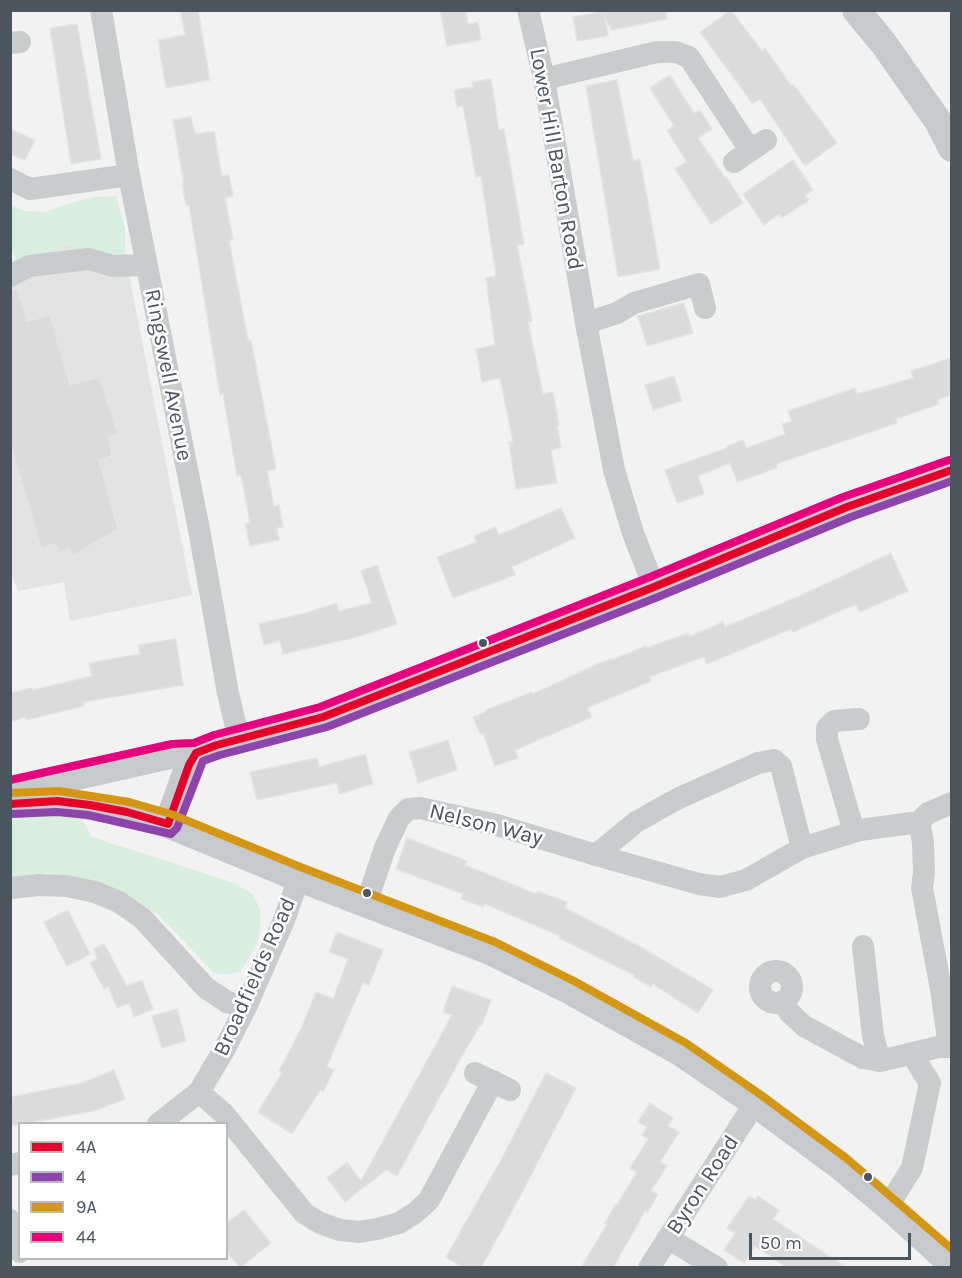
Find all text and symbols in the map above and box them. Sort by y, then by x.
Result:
street label: Lower Hill Barton Road [523,46,589,272]
street label: Ringswell Avenue [138,287,198,463]
unlabelled marker [477,637,489,649]
street label: Nelson Way [427,798,545,852]
unlabelled marker [361,887,373,899]
street label: Broadfields Road [208,894,302,1060]
legend [18,1122,228,1260]
street label: Byron Road [661,1130,745,1240]
text: 4A [76,1136,96,1158]
text: 4 [76,1166,86,1188]
unlabelled marker [862,1171,874,1183]
text: 9A [76,1196,97,1218]
scale bar [752,1221,914,1259]
text: 44 [76,1226,96,1248]
text: 50 m [760,1232,802,1254]

